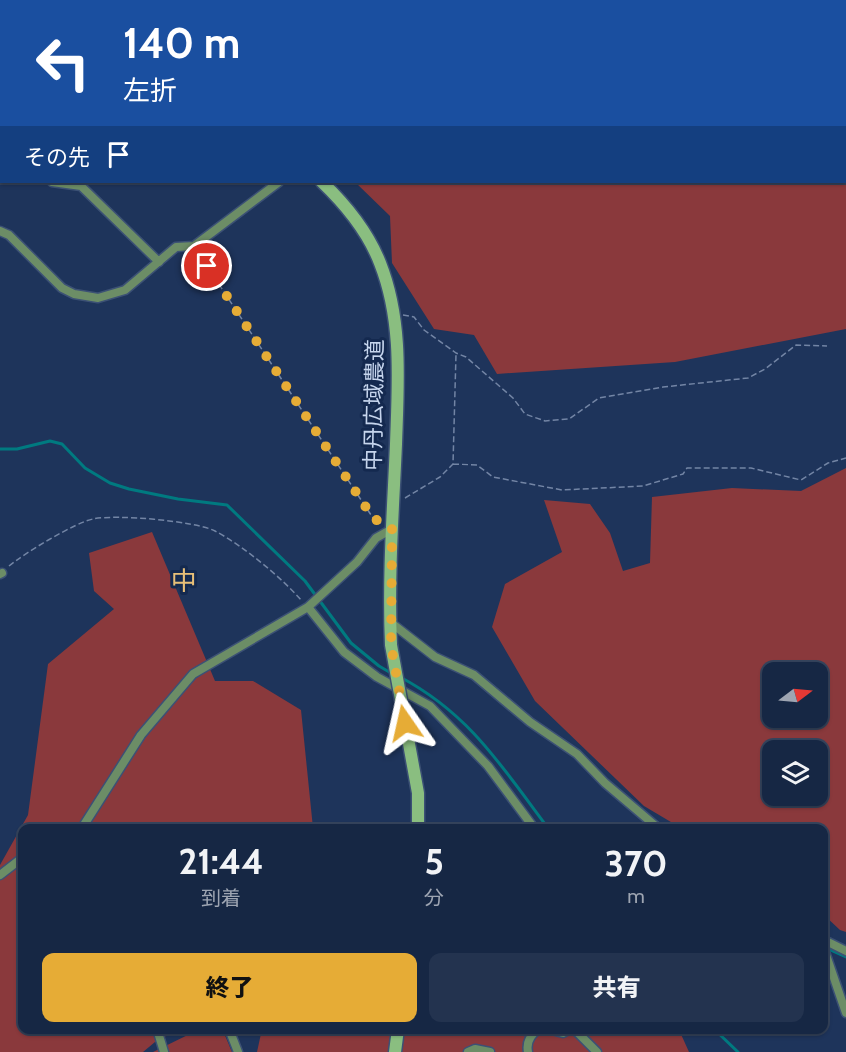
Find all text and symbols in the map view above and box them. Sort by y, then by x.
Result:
text: 140 m [123,17,240,69]
icon: left [24,24,102,102]
text: 左折 [123,74,177,107]
icon: arrive [102,138,135,171]
text: その先 [24,144,90,171]
pin [181,240,232,291]
icon: arrive [190,249,223,282]
street label: 中丹広域農道 [359,339,389,471]
district label: 中 [171,565,197,597]
north arrow [762,662,828,728]
map controls [762,662,828,806]
position arrow [373,691,437,755]
button: layers [762,740,828,806]
text: 21:44 [179,839,264,883]
text: 5 [424,839,444,883]
text: 370 [605,841,667,885]
text: m [627,884,645,908]
text: 到着 [201,886,241,910]
text: 分 [424,886,444,910]
button: 終了 [42,953,417,1022]
button: 共有 [429,953,804,1022]

